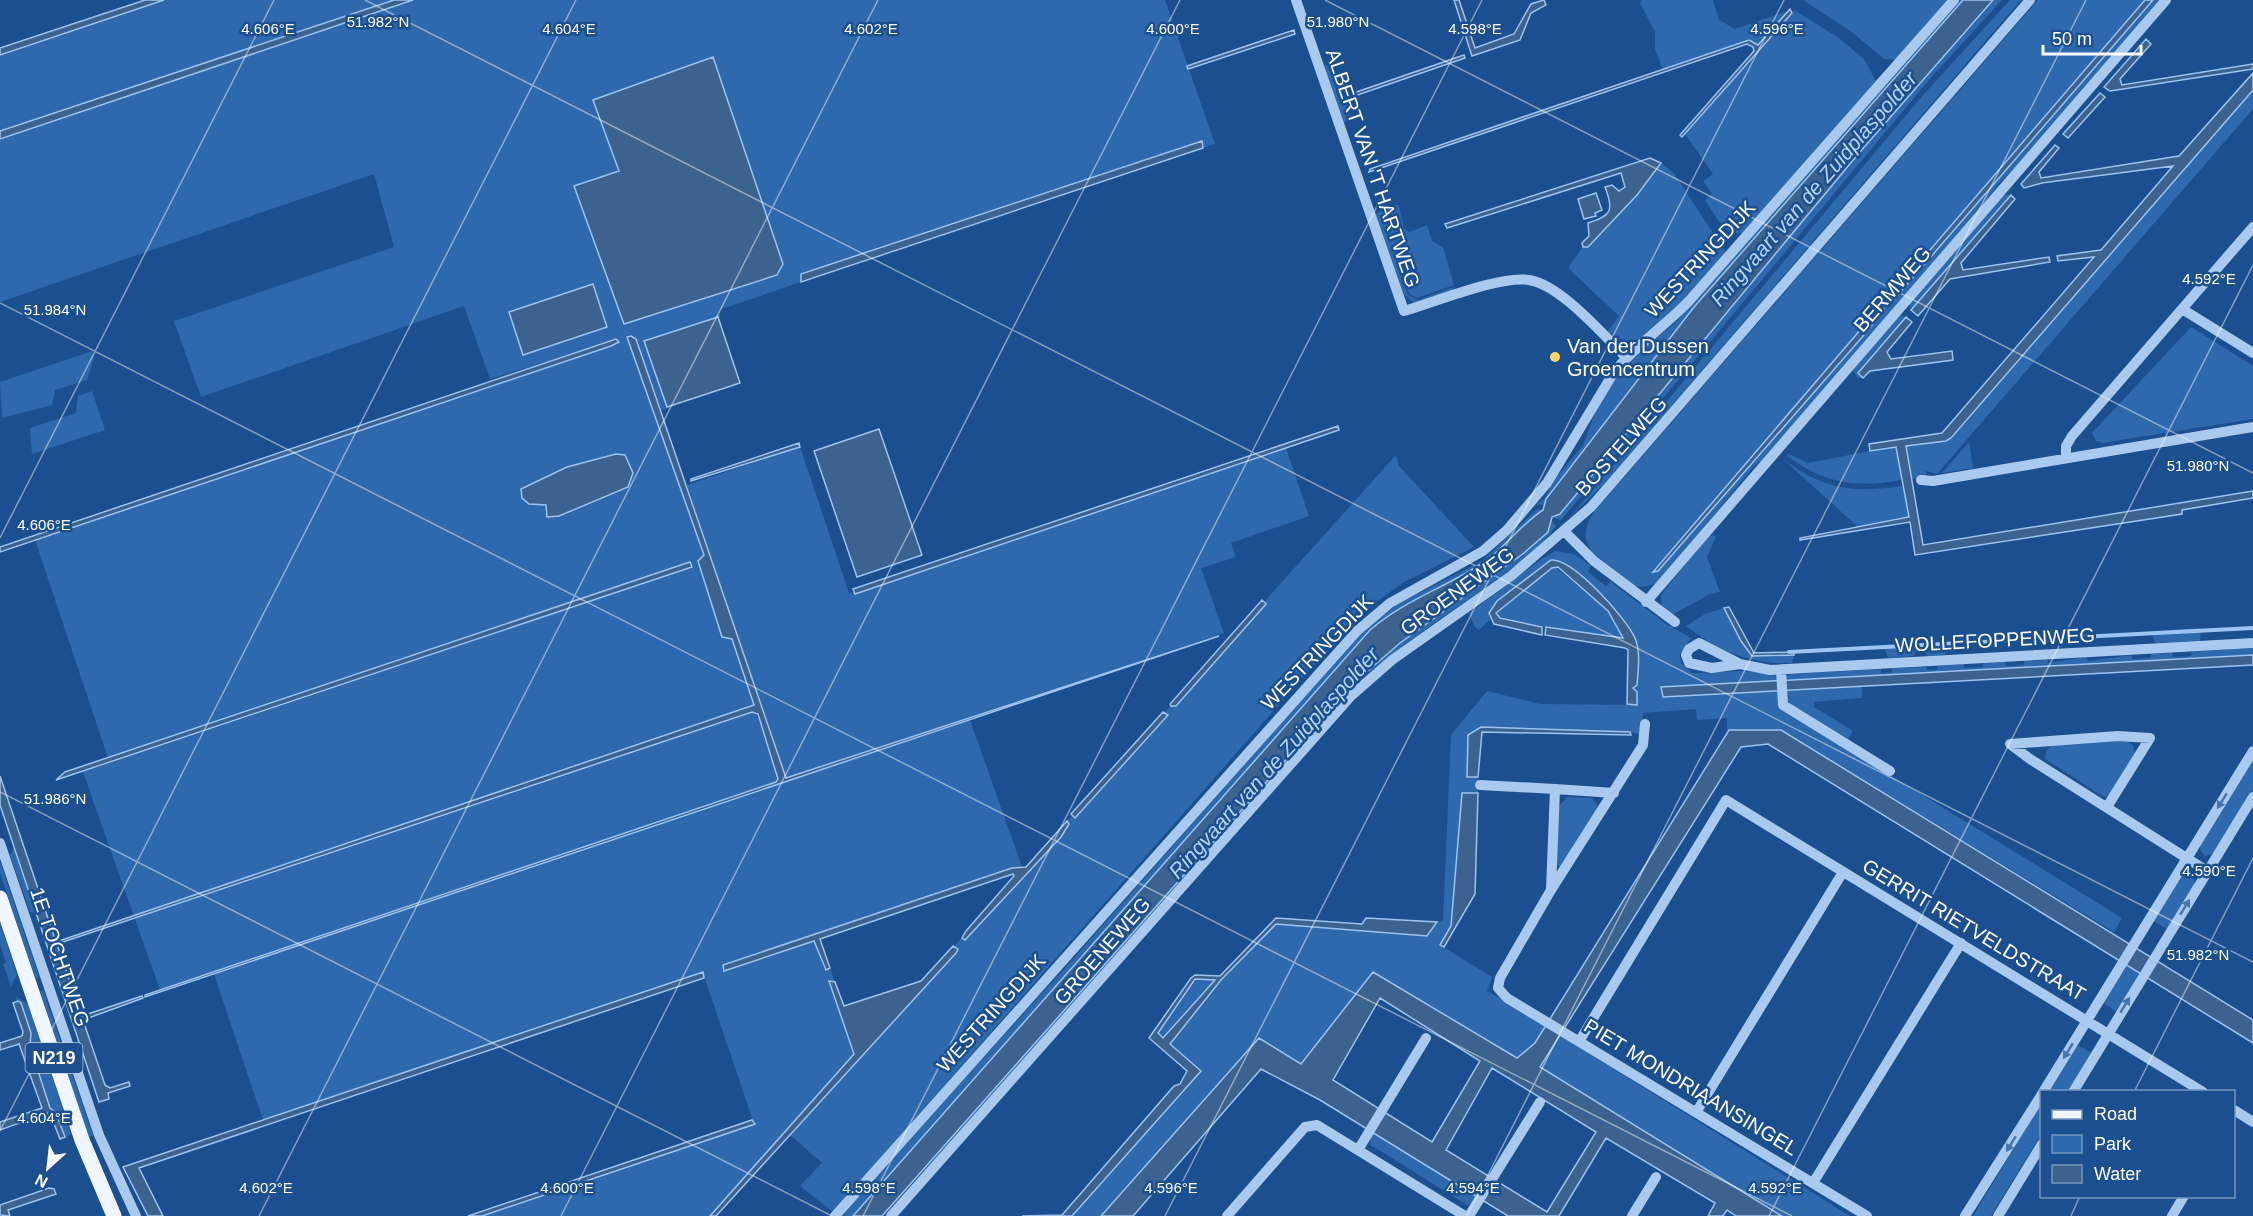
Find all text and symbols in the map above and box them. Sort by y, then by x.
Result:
text: 51.982°N [347,13,409,30]
text: 51.980°N [1307,13,1369,30]
scale bar [2043,18,2140,56]
text: 4.606°E [241,20,295,37]
text: 4.604°E [542,20,596,37]
text: 4.602°E [844,20,898,37]
text: 4.600°E [1146,20,1200,37]
text: 4.598°E [1448,20,1502,37]
text: 4.596°E [1750,20,1804,37]
text: 50 m [2052,29,2092,49]
street label: ALBERT VAN 'T HARTWEG [1322,46,1424,290]
water label: Ringvaart van de Zuidplaspolder [1706,66,1922,310]
street label: WESTRINGDIJK [1640,196,1760,322]
street label: BERMWEG [1849,242,1935,336]
text: 4.592°E [2182,270,2236,287]
text: 51.984°N [24,301,86,318]
place label: Van der Dussen Groencentrum [1567,335,1709,380]
marker: Van der Dussen Groencentrum [1548,350,1562,364]
street label: BOSTELWEG [1571,392,1671,500]
text: 51.980°N [2167,457,2229,474]
text: 4.606°E [17,516,71,533]
street label: GROENEWEG [1396,543,1518,639]
street label: WESTRINGDIJK [1257,590,1378,714]
street label: WOLLEFOPPENWEG [1895,624,2095,656]
water label: Ringvaart van de Zuidplaspolder [1164,642,1384,883]
text: 51.986°N [24,790,86,807]
one-way arrow [2217,792,2228,809]
street label: GERRIT RIETVELDSTRAAT [1859,855,2089,1005]
text: 4.590°E [2182,862,2236,879]
street label: 1E TOCHTWEG [26,884,94,1030]
street label: GROENEWEG [1050,893,1154,1009]
one-way arrow [2180,899,2191,915]
text: 51.982°N [2167,946,2229,963]
street label: WESTRINGDIJK [932,949,1050,1077]
one-way arrow [2119,997,2130,1013]
street label: PIET MONDRIAANSINGEL [1580,1014,1802,1160]
road number: N219 [26,1043,82,1073]
one-way arrow [2063,1043,2074,1059]
legend [2040,1090,2235,1198]
text: Road [2094,1104,2137,1124]
text: 4.604°E [17,1109,71,1126]
text: Park [2094,1134,2132,1154]
one-way arrow [2005,1136,2016,1152]
north arrow [18,1138,78,1198]
text: Water [2094,1164,2141,1184]
text: N [32,1171,50,1191]
text: 4.602°E [239,1179,293,1196]
text: 4.600°E [540,1179,594,1196]
text: 4.598°E [842,1179,896,1196]
text: 4.596°E [1144,1179,1198,1196]
text: 4.594°E [1446,1179,1500,1196]
text: 4.592°E [1748,1179,1802,1196]

